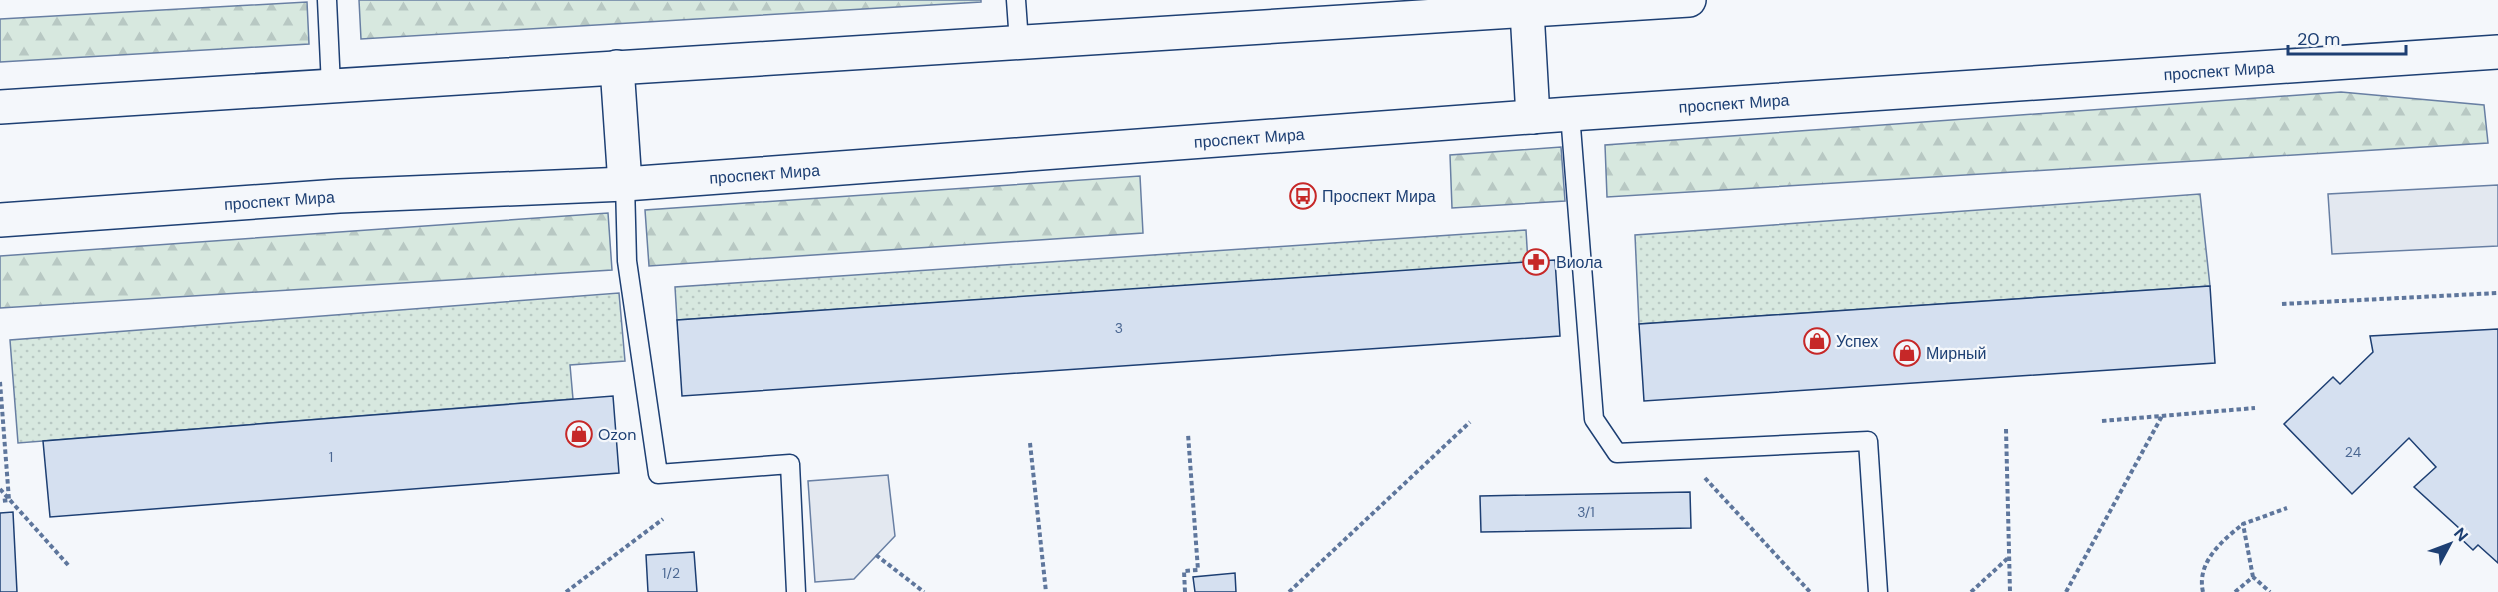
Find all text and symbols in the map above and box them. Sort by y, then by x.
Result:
scale bar [2288,18,2406,56]
text: 20 m [2297,27,2340,51]
street label: проспект Мира [2163,56,2275,85]
street label: проспект Мира [1678,89,1790,117]
street label: проспект Мира [1193,123,1305,152]
street label: проспект Мира [708,159,821,188]
bus stop icon: Проспект Мира [1288,181,1318,211]
street label: проспект Мира [223,186,335,215]
place label: Проспект Мира [1322,186,1436,207]
pharmacy icon: Виола [1521,247,1551,277]
place label: Виола [1556,252,1602,273]
house number: 3 [1115,319,1123,337]
shop icon: Успех [1802,326,1832,356]
place label: Успех [1836,331,1878,352]
shop icon: Мирный [1892,338,1922,368]
place label: Мирный [1926,343,1986,364]
shop icon: Ozon [564,419,594,449]
place label: Ozon [598,424,636,445]
house number: 24 [2345,443,2362,461]
house number: 1 [329,448,333,466]
house number: 3/1 [1577,503,1595,521]
north arrow [2420,514,2480,574]
text: N [2449,523,2473,546]
house number: 1/2 [662,564,680,582]

